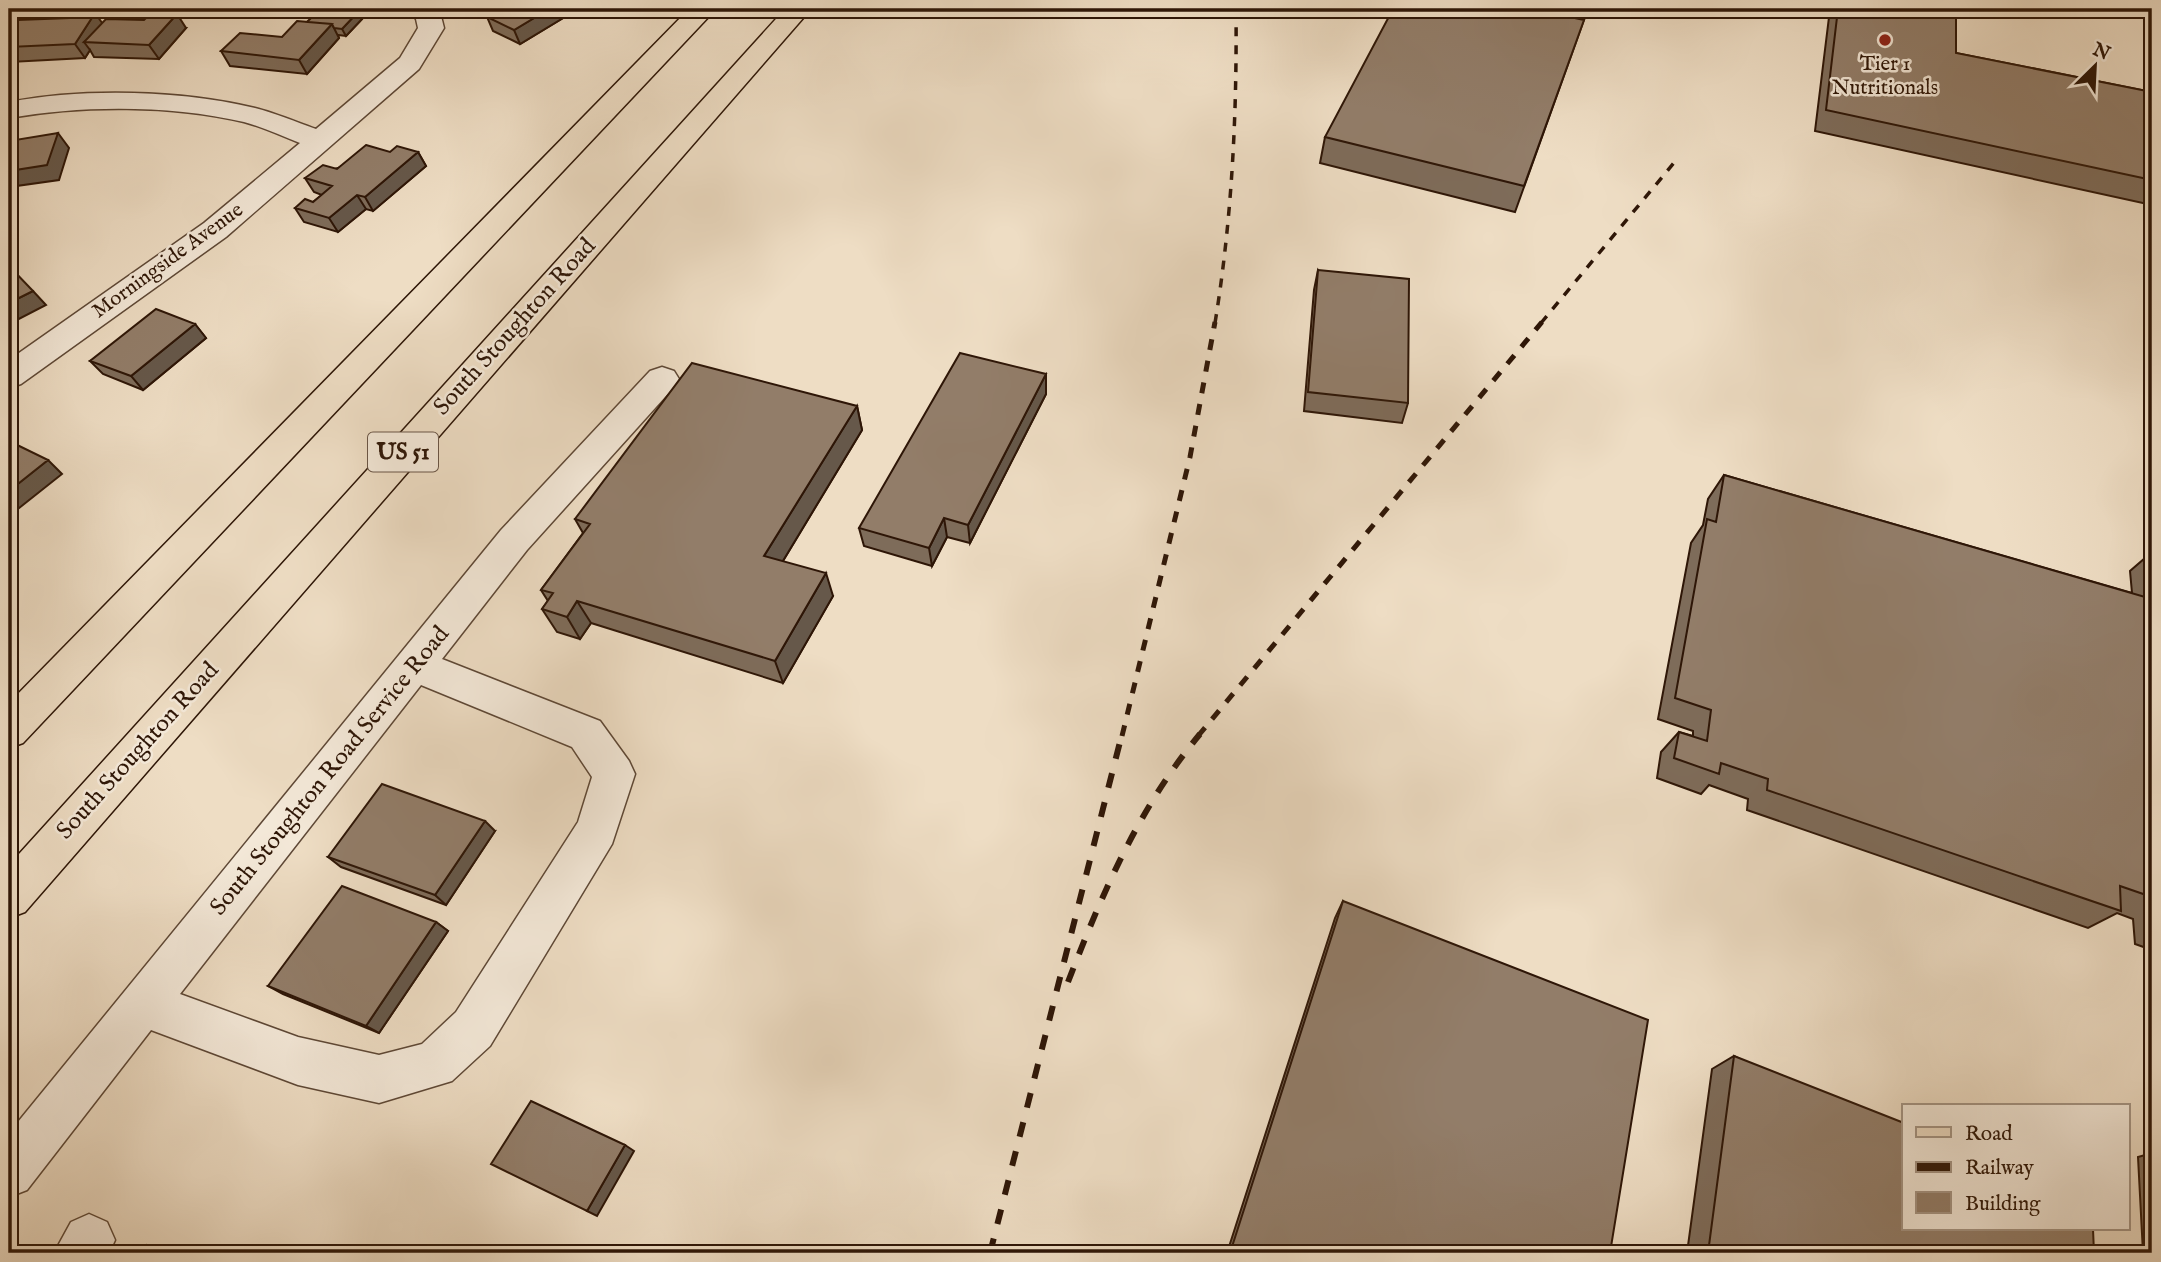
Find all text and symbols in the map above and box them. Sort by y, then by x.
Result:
marker: Tier 1 Nutritionals [1877,32,1893,48]
north arrow [2060,32,2130,102]
text: N [2088,38,2114,67]
place label: Tier 1 Nutritionals [1832,51,1938,102]
street label: Morningside Avenue [87,197,249,325]
street label: South Stoughton Road [427,232,603,422]
road number: US 51 [368,432,438,472]
street label: South Stoughton Road Service Road [203,620,457,922]
street label: South Stoughton Road [50,656,226,846]
legend [1902,1104,2130,1230]
text: Road [1965,1121,2013,1148]
text: Railway [1965,1155,2035,1182]
text: Building [1965,1191,2041,1218]

